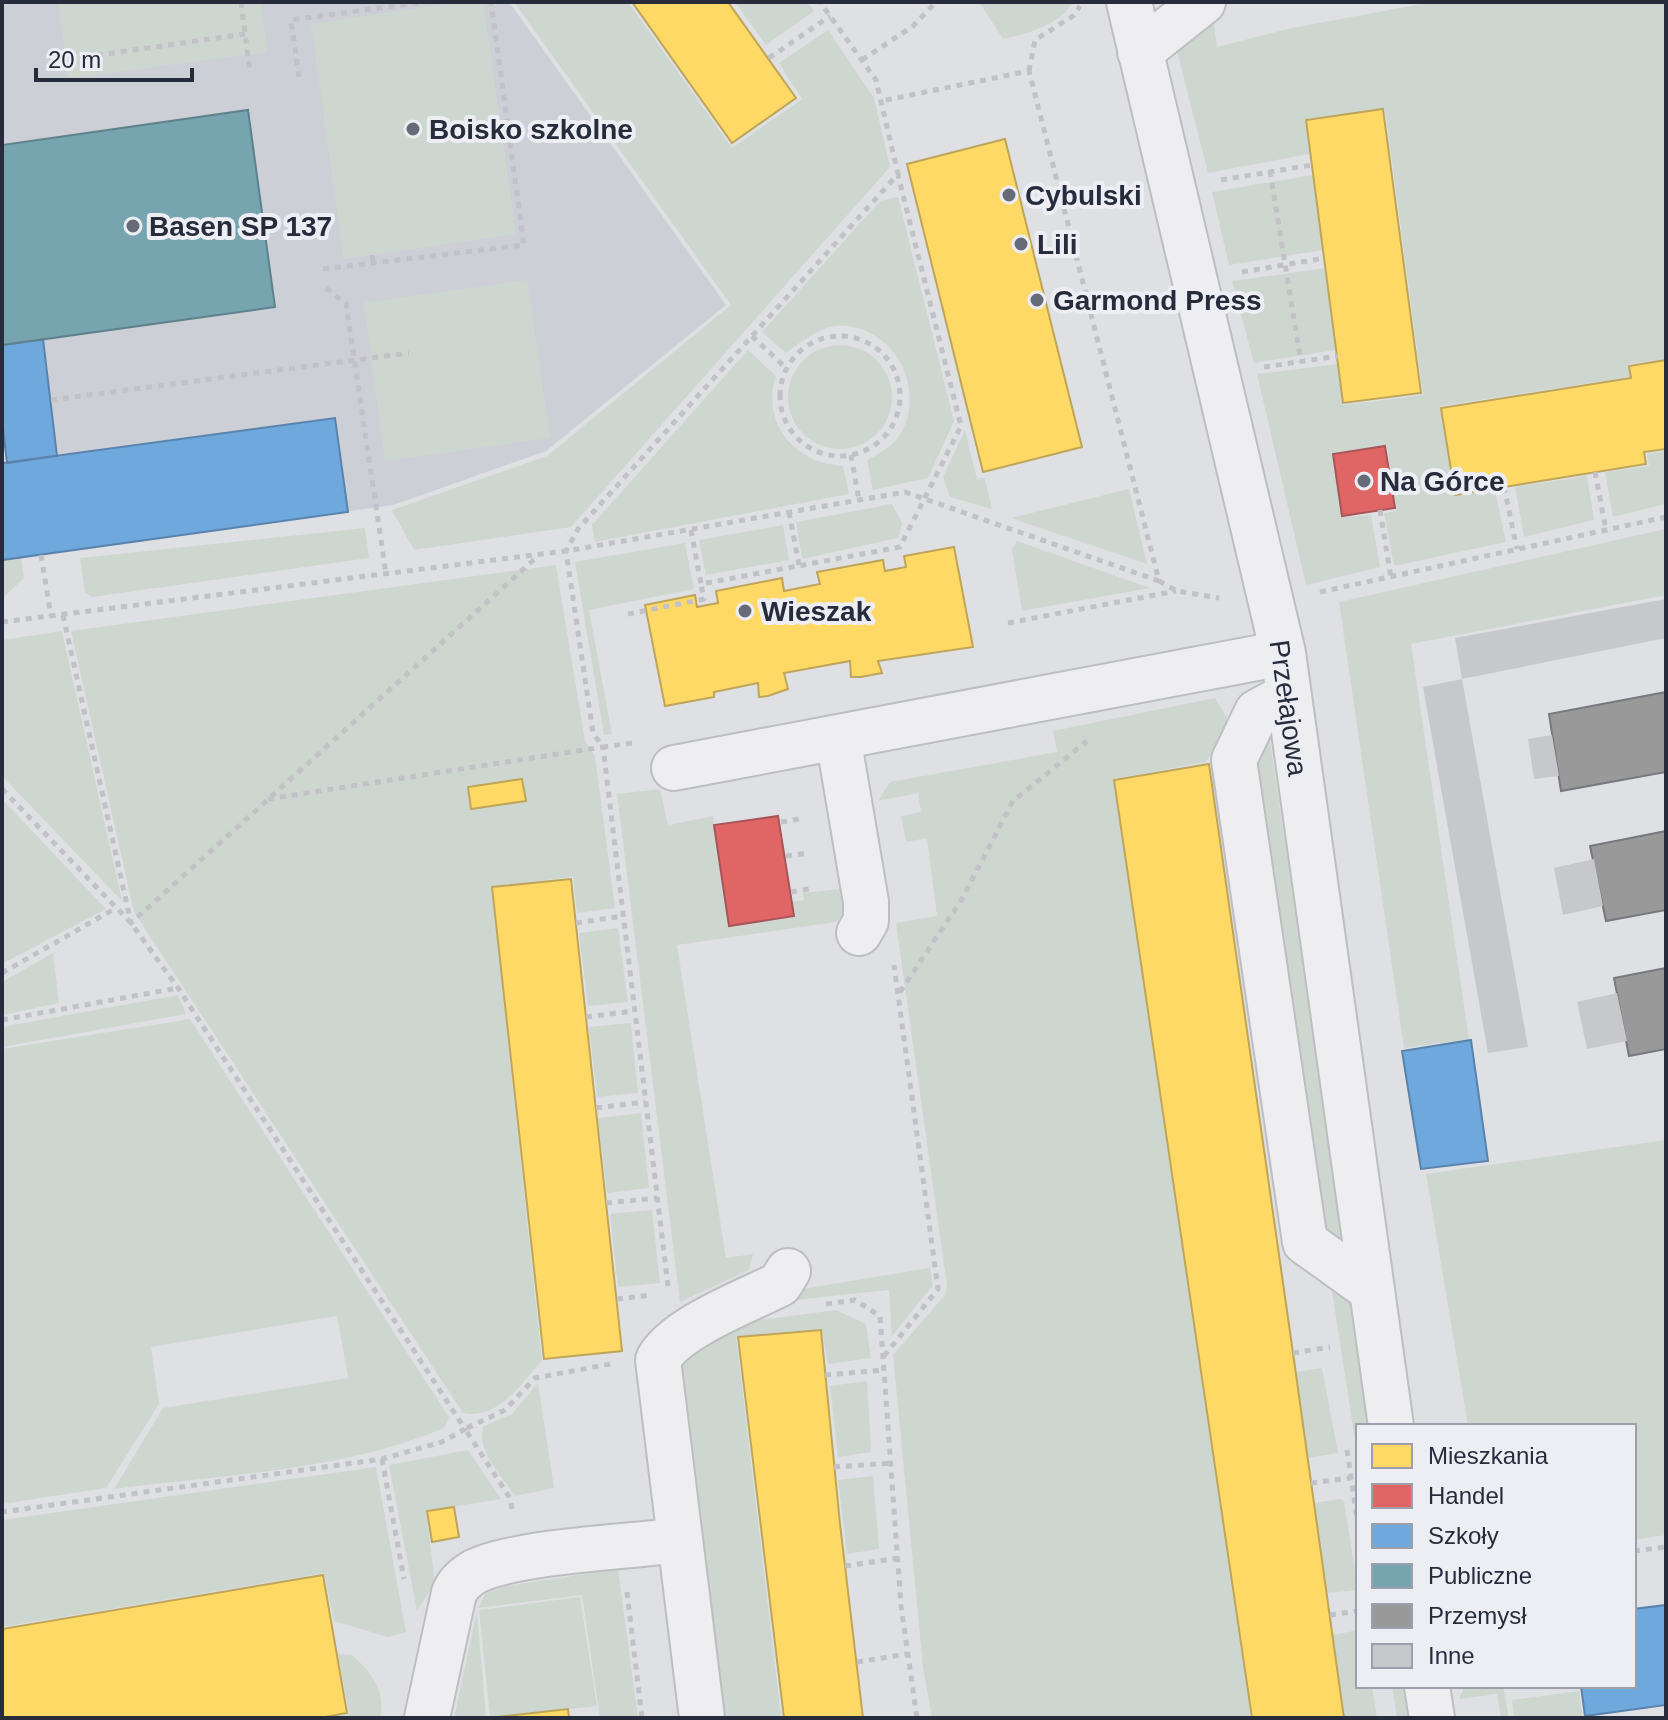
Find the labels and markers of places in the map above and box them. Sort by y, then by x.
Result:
place label: Boisko szkolne [429,114,633,145]
marker: Boisko szkolne [404,120,422,138]
place label: Cybulski [1025,180,1142,211]
marker: Cybulski [1000,186,1018,204]
place label: Basen SP 137 [149,211,332,242]
marker: Basen SP 137 [124,217,142,235]
place label: Lili [1037,229,1077,260]
marker: Lili [1012,235,1030,253]
place label: Garmond Press [1053,285,1262,316]
marker: Garmond Press [1028,291,1046,309]
place label: Na Górce [1380,466,1505,497]
marker: Na Górce [1355,472,1373,490]
place label: Wieszak [761,596,872,627]
marker: Wieszak [736,602,754,620]

